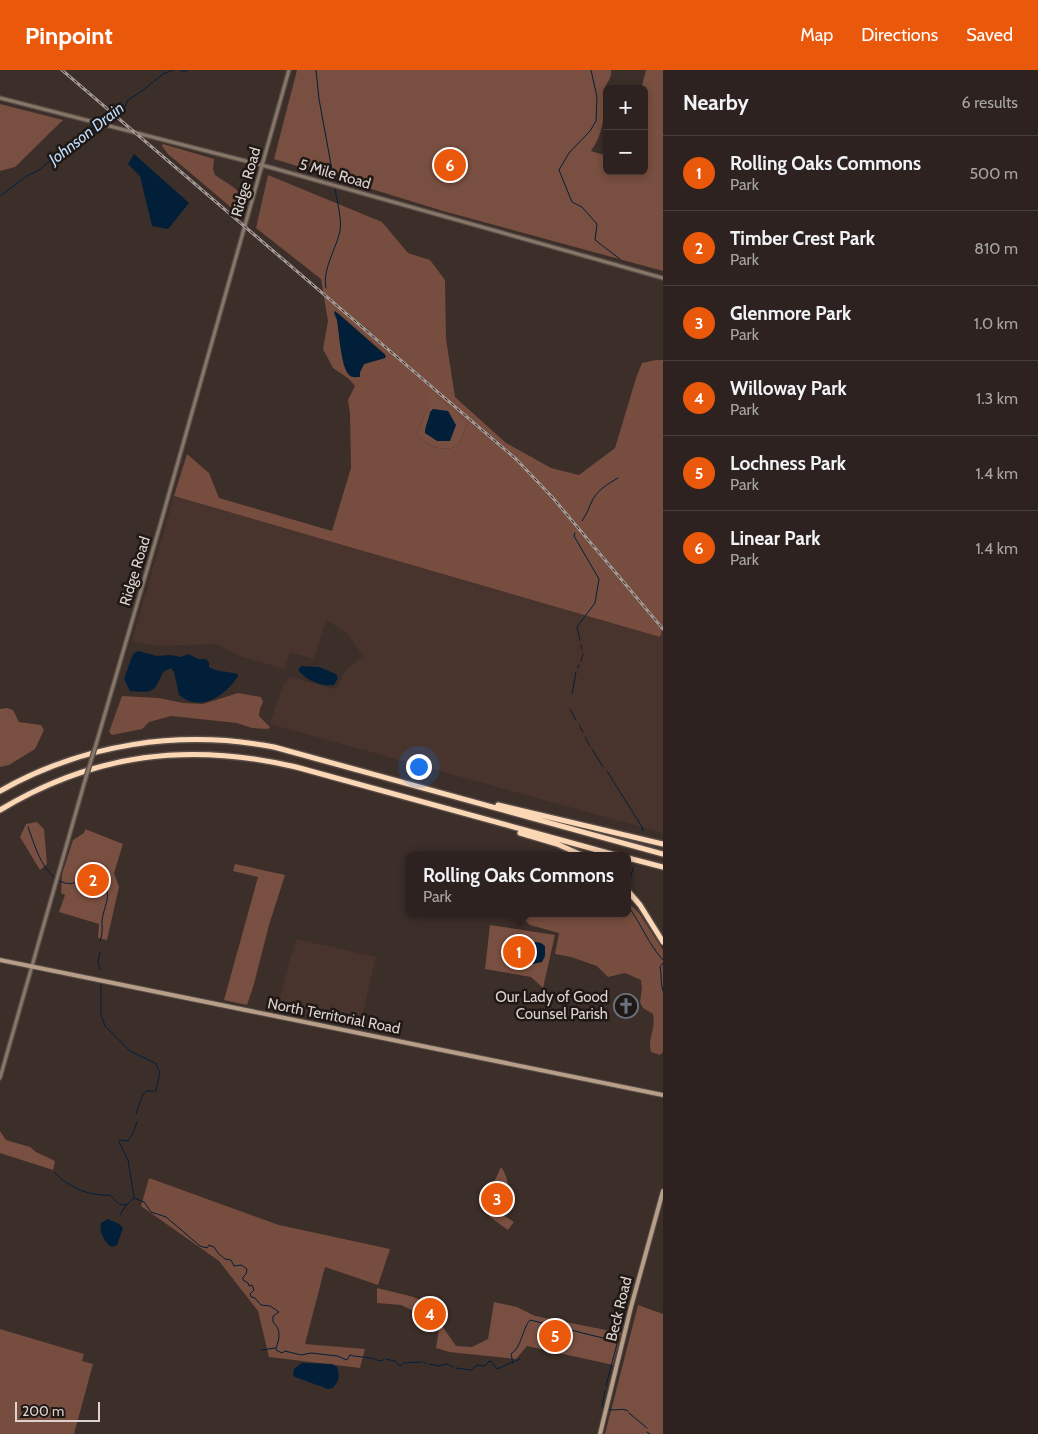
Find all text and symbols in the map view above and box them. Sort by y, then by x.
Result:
text: Pinpoint [25,21,113,50]
text: Map [800,24,833,46]
text: Directions [861,24,938,46]
text: Saved [966,24,1013,46]
map controls [603,85,648,175]
button: + [603,85,648,130]
text: Nearby [683,90,749,115]
text: 6 results [962,93,1018,112]
water label: Johnson Drain [43,98,128,170]
button: − [603,130,648,175]
street label: Ridge Road [227,145,265,219]
pin: 6 [434,146,466,184]
text: Rolling Oaks Commons [730,152,921,175]
street label: 5 Mile Road [297,155,373,193]
text: 1 [696,164,702,183]
text: 500 m [969,164,1018,183]
text: Park [730,175,759,194]
text: Timber Crest Park [730,227,875,250]
text: 2 [695,239,703,258]
text: 810 m [974,239,1018,258]
text: Park [730,250,759,269]
text: Glenmore Park [730,302,851,325]
text: 3 [695,314,703,333]
text: 1.0 km [974,314,1018,333]
text: Park [730,325,759,344]
text: Willoway Park [730,377,847,400]
text: 4 [694,389,704,408]
text: 1.3 km [976,389,1018,408]
text: Park [730,400,759,419]
text: Lochness Park [730,452,846,475]
text: 5 [695,464,703,483]
text: 1.4 km [975,464,1018,483]
text: Park [730,475,759,494]
text: Linear Park [730,527,820,550]
street label: Ridge Road [116,534,154,608]
text: 6 [695,539,704,558]
text: 1.4 km [975,539,1018,558]
text: Park [730,550,759,569]
your location [406,754,432,780]
popup [406,852,631,917]
pin: 2 [77,861,109,899]
text: Rolling Oaks Commons [423,864,614,887]
text: Park [423,887,452,906]
pin: 1 [503,933,535,971]
place label: Our Lady of Good Counsel Parish [495,988,608,1023]
church icon: Our Lady of Good Counsel Parish [613,993,639,1019]
street label: North Territorial Road [266,994,402,1038]
pin: 3 [481,1180,513,1218]
street label: Beck Road [602,1275,636,1343]
pin: 4 [414,1295,446,1333]
pin: 5 [539,1317,571,1355]
scale bar [15,1399,100,1422]
text: 200 m [22,1402,64,1420]

